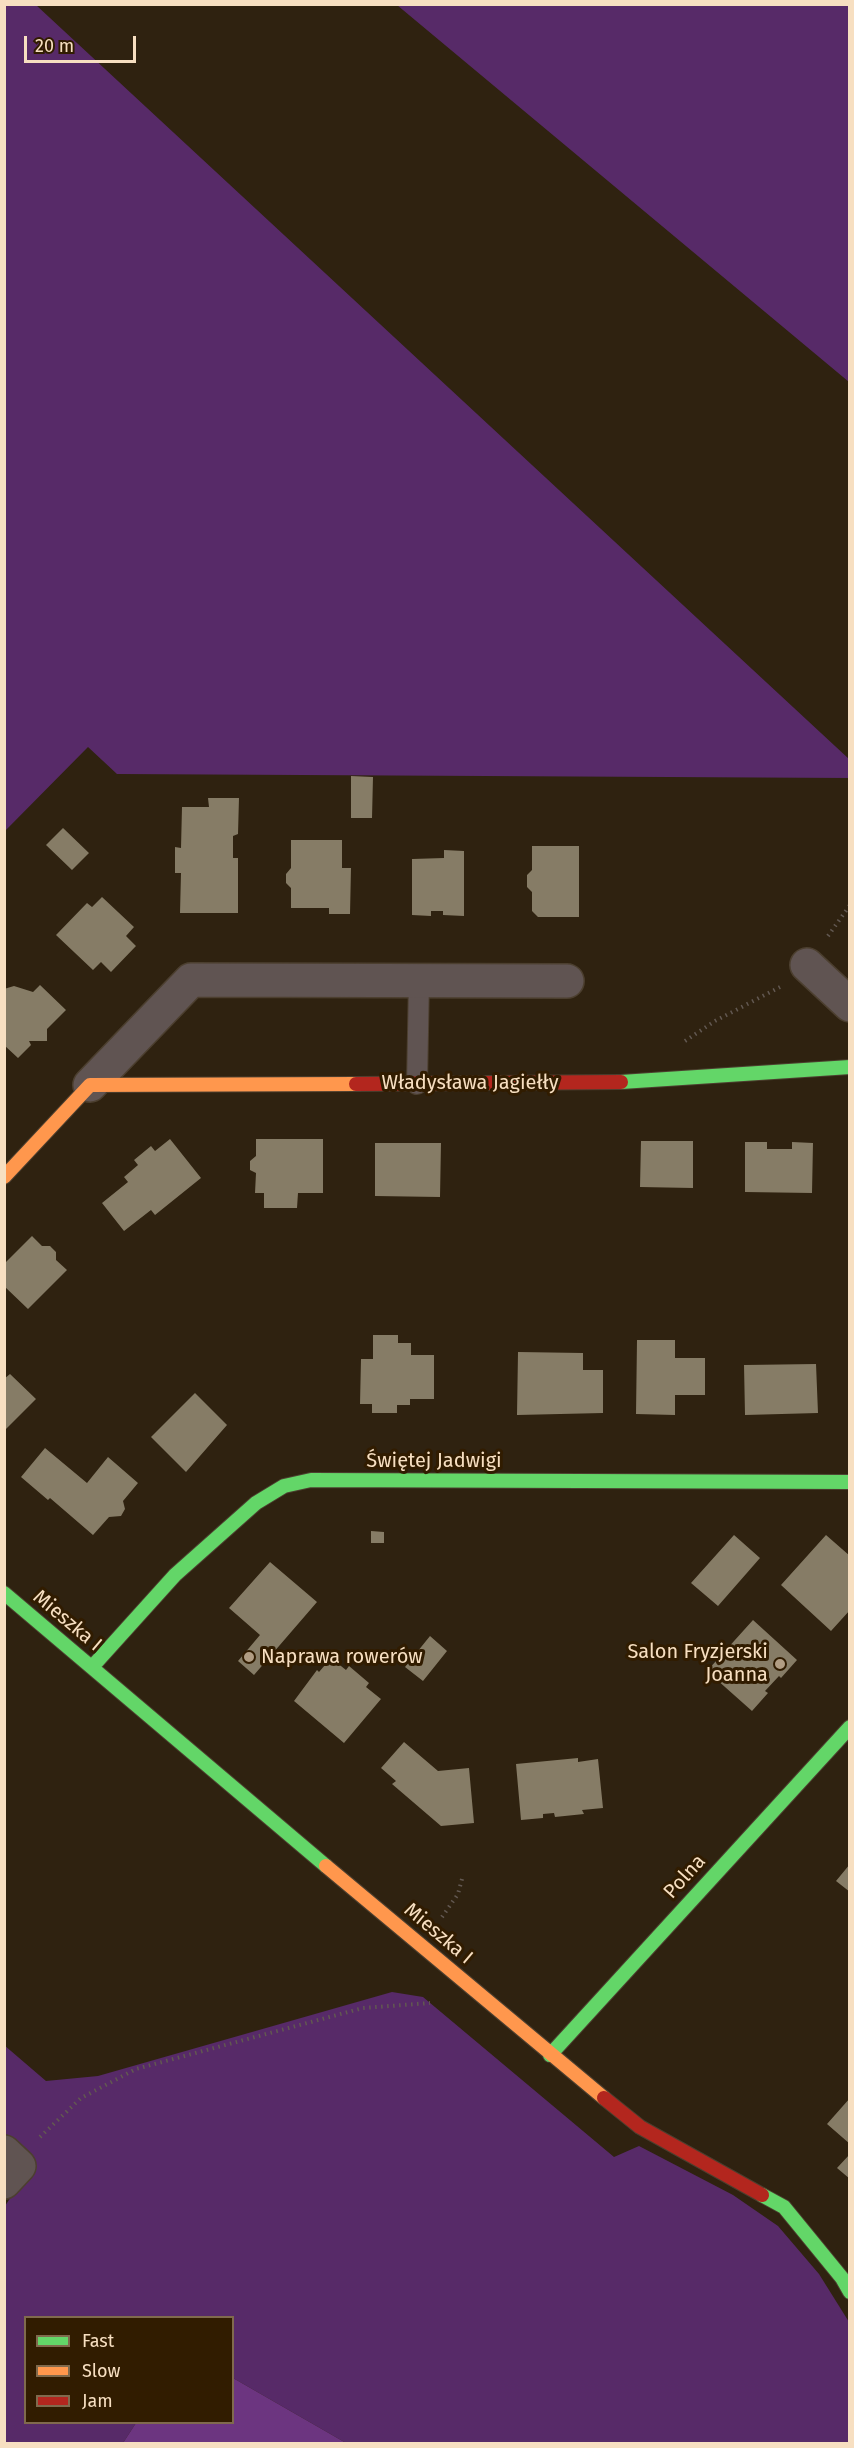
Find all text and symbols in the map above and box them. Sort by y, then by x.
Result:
scale bar [27,24,140,62]
text: 20 m [35,35,74,57]
street label: Władysława Jagiełły [381,1071,559,1095]
street label: Świętej Jadwigi [366,1449,502,1473]
street label: Mieszka I [28,1585,106,1657]
place label: Salon Fryzjerski Joanna [627,1640,768,1687]
place label: Naprawa rowerów [261,1645,423,1669]
marker: Naprawa rowerów [242,1650,256,1664]
marker: Salon Fryzjerski Joanna [773,1657,787,1671]
street label: Polna [659,1850,711,1904]
street label: Mieszka I [399,1898,477,1970]
legend [24,2316,234,2424]
text: Fast [82,2330,114,2352]
text: Slow [82,2360,120,2382]
text: Jam [82,2390,113,2412]

